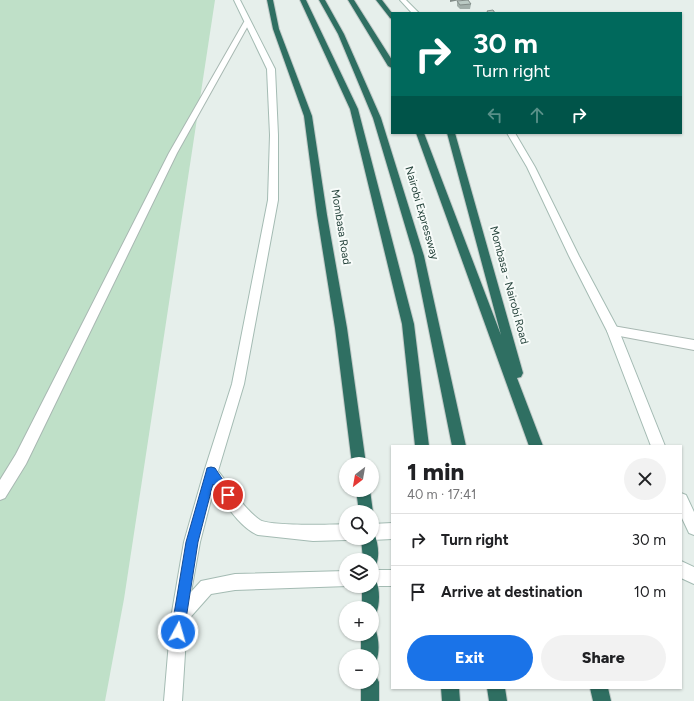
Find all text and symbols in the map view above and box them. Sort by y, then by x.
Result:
text: 30 m [473,26,538,60]
icon: right [407,28,459,80]
text: Turn right [473,60,550,82]
icon: left [484,104,506,126]
icon: ahead [526,104,548,126]
icon: right [568,104,590,126]
street label: Nairobi Expressway [402,165,442,261]
street label: Mombasa Road [329,189,353,265]
street label: Mombasa - Nairobi Road [487,225,531,345]
north arrow [339,457,379,497]
map controls [339,457,379,689]
text: 1 min [407,457,464,486]
button: close [624,458,666,500]
pin [211,478,245,512]
icon: arrive [217,484,239,506]
text: 40 m · 17:41 [407,487,477,502]
button: search [339,505,379,545]
icon: right [407,529,429,551]
text: Turn right [441,531,509,549]
text: 30 m [632,531,666,549]
button: layers [339,553,379,593]
icon: arrive [407,581,429,603]
text: Arrive at destination [441,583,582,601]
text: 10 m [634,583,666,601]
button: + [339,601,379,641]
position arrow [157,611,199,653]
button: Exit [407,635,533,681]
button: Share [541,635,666,681]
button: − [339,649,379,689]

